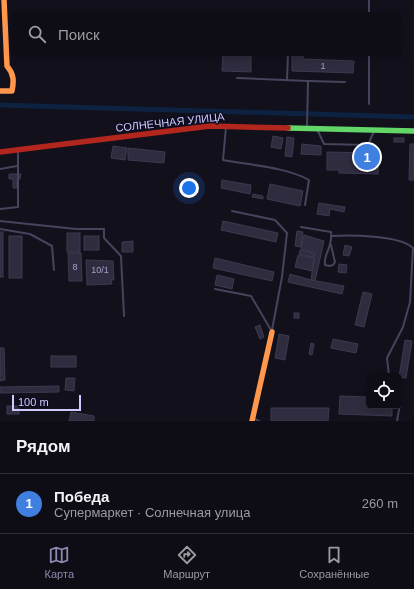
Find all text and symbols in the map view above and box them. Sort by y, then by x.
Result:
search box [12,12,402,56]
icon: search [26,23,48,45]
text: Поиск [58,26,100,43]
house number: 1 [320,61,326,71]
street label: СОЛНЕЧНАЯ УЛИЦА [115,110,226,134]
pin: 1 [354,142,380,172]
your location [179,178,199,198]
house number: 8 [72,262,78,272]
house number: 10/1 [91,265,109,275]
map controls [366,373,402,409]
button: locate [366,373,402,409]
scale bar [12,393,81,412]
text: 100 m [18,396,49,408]
text: Рядом [16,437,71,456]
text: Победа [54,488,109,505]
text: 1 [25,496,33,511]
text: 260 m [362,496,398,511]
text: Супермаркет · Солнечная улица [54,505,250,520]
tab: Карта [45,544,74,580]
tab: Маршрут [163,544,210,580]
tab: Сохранённые [299,544,369,580]

